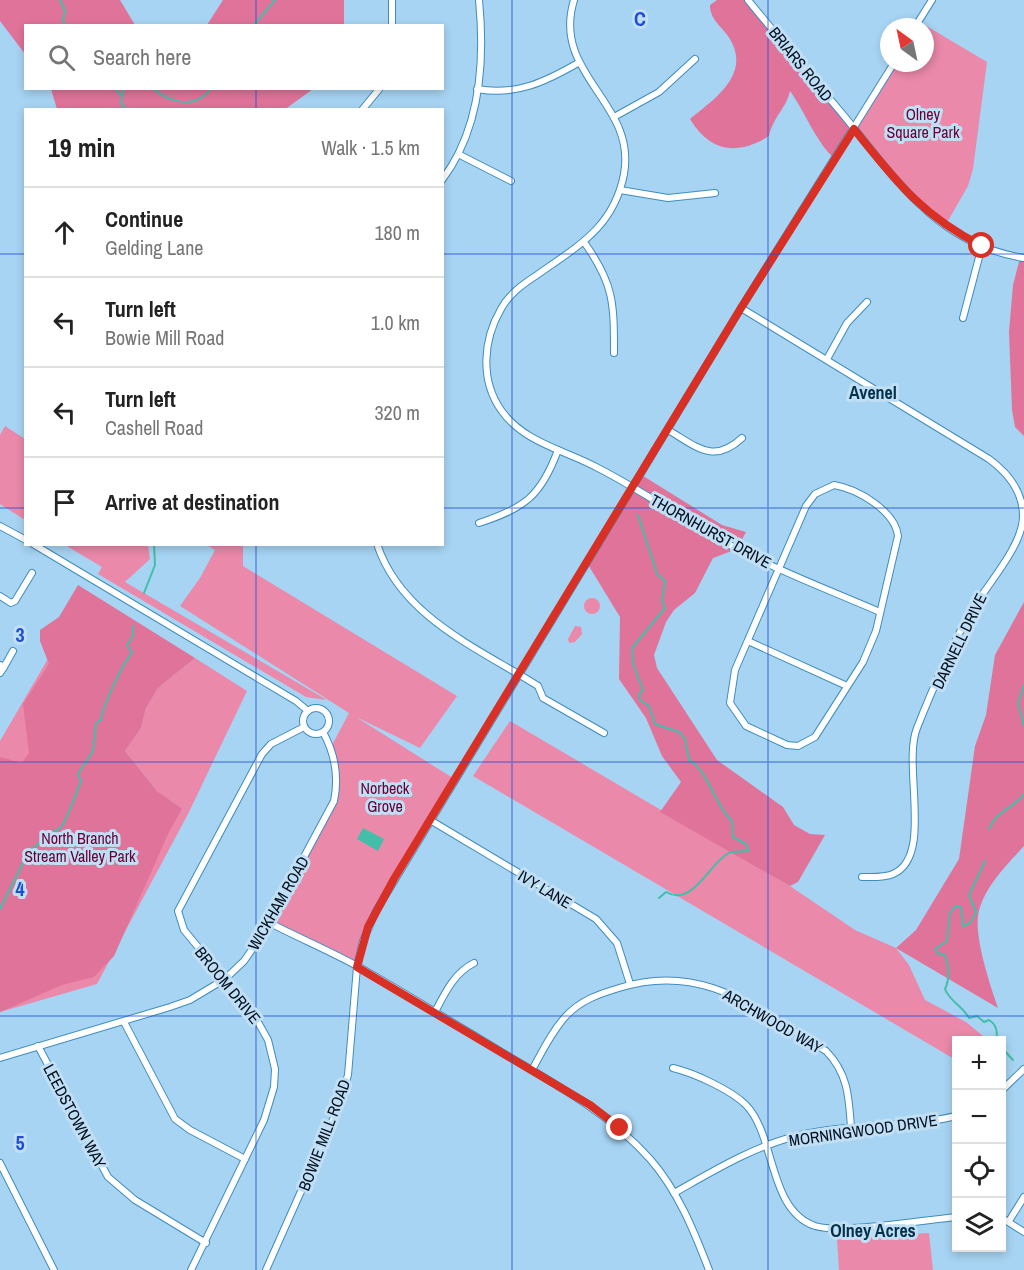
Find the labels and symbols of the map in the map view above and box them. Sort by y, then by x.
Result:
text: C [634,5,646,32]
north arrow [880,18,934,72]
street label: BRIARS ROAD [764,22,838,106]
park label: Olney Square Park [887,103,960,143]
route start [968,232,994,258]
district label: Avenel [849,380,897,405]
street label: THORNHURST DRIVE [646,489,776,573]
street label: DARNELL DRIVE [926,590,992,692]
text: 3 [15,621,25,648]
park label: Norbeck Grove [361,777,410,817]
park label: North Branch Stream Valley Park [24,827,136,867]
street label: WICKHAM ROAD [242,852,314,954]
street label: IVY LANE [514,864,576,914]
text: 4 [15,875,25,902]
street label: BROOM DRIVE [190,942,266,1028]
street label: ARCHWOOD WAY [718,983,827,1059]
street label: LEEDSTOWN WAY [38,1060,112,1172]
street label: BOWIE MILL ROAD [293,1076,355,1194]
street label: MORNINGWOOD DRIVE [787,1109,939,1151]
route end [606,1114,632,1140]
text: 5 [15,1129,25,1156]
district label: Olney Acres [830,1218,916,1243]

